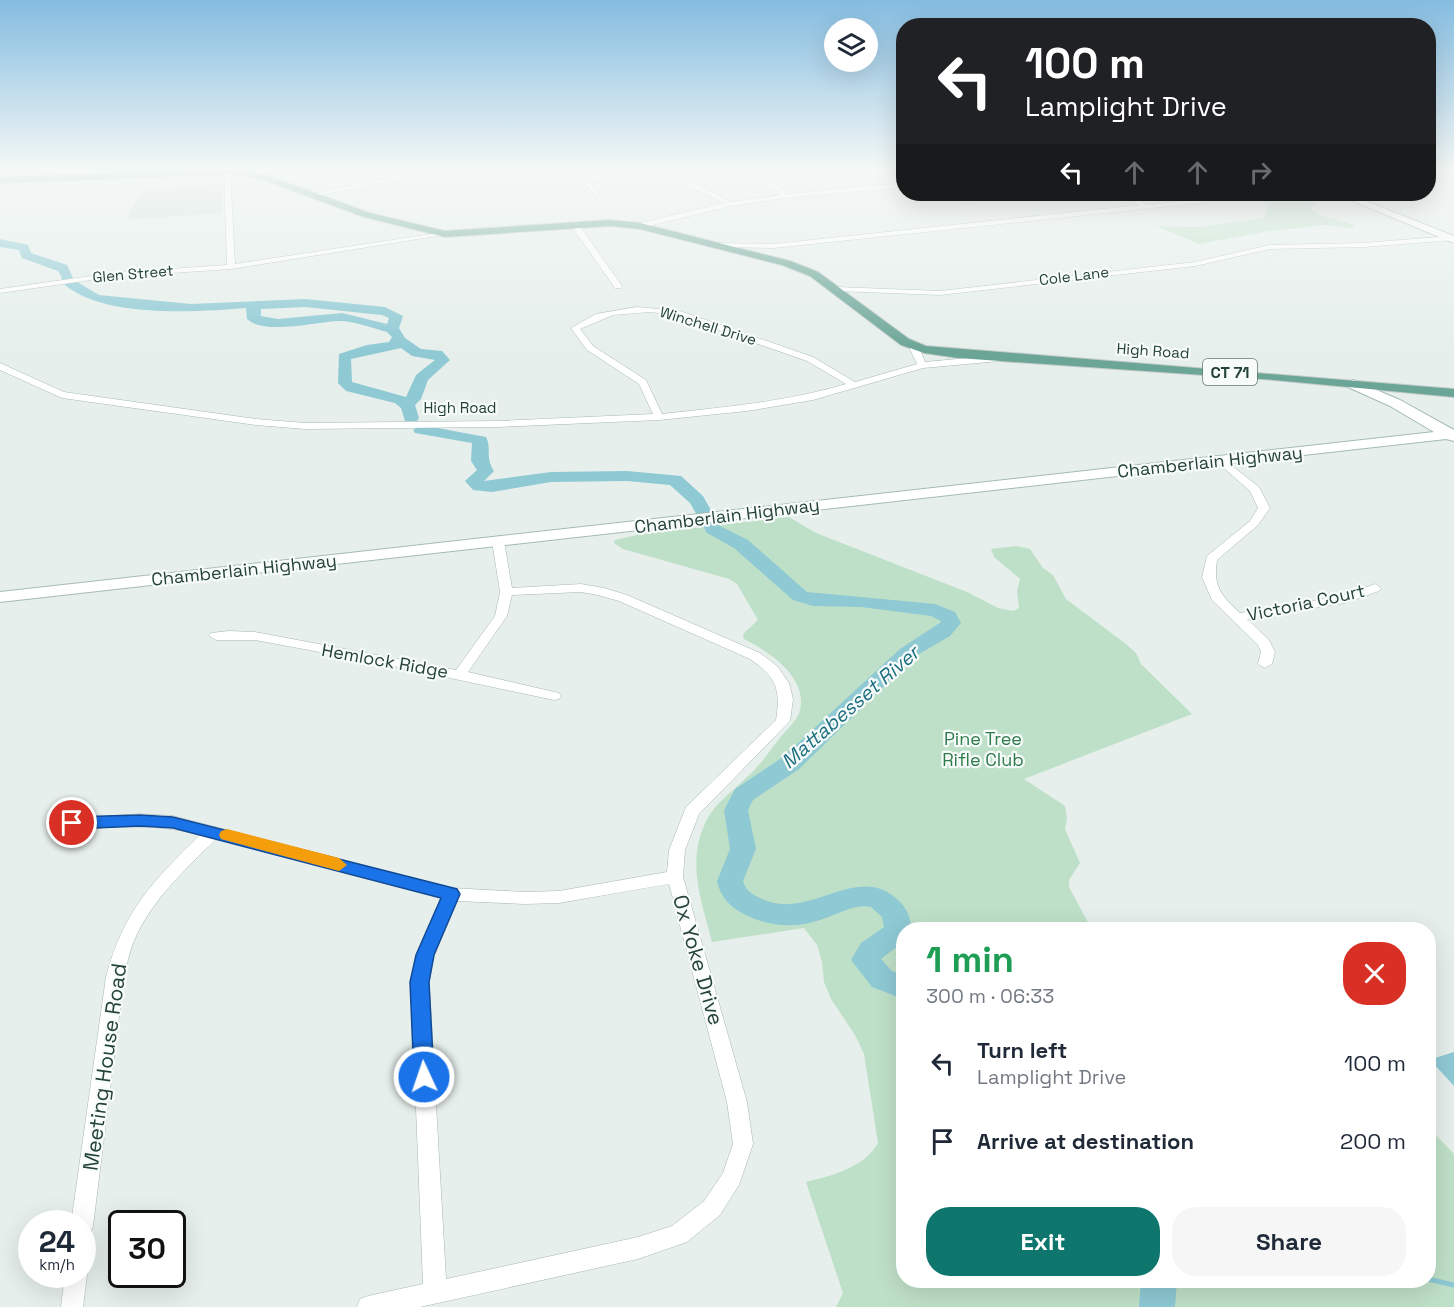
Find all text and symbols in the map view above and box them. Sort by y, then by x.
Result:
map controls [824,18,878,72]
button: layers [824,18,878,72]
text: 100 m [1025,37,1145,90]
icon: left [926,42,1004,120]
text: Lamplight Drive [1025,89,1227,124]
icon: left [1055,156,1088,189]
icon: ahead [1118,156,1151,189]
icon: ahead [1181,156,1214,189]
icon: right [1244,156,1277,189]
street label: Glen Street [92,260,174,287]
street label: Cole Lane [1038,262,1110,289]
street label: Winchell Drive [657,302,759,349]
street label: High Road [1116,338,1190,363]
road number: CT 71 [1203,359,1257,385]
street label: High Road [423,398,497,417]
street label: Chamberlain Highway [1116,440,1304,483]
street label: Chamberlain Highway [633,493,821,538]
street label: Chamberlain Highway [150,548,338,591]
street label: Victoria Court [1245,579,1367,626]
street label: Hemlock Ridge [320,638,450,683]
water label: Mattabesset River [776,638,926,774]
park label: Pine Tree Rifle Club [942,727,1024,771]
pin [46,797,97,848]
icon: arrive [55,806,88,839]
street label: Ox Yoke Drive [667,892,730,1028]
text: 1 min [926,937,1014,983]
button: close [1343,942,1406,1005]
street label: Meeting House Road [77,961,132,1172]
text: 300 m · 06:33 [926,983,1054,1009]
text: Turn left [977,1036,1067,1064]
position arrow [392,1045,456,1109]
icon: left [926,1047,959,1080]
text: 100 m [1344,1049,1406,1077]
text: Lamplight Drive [977,1064,1126,1090]
icon: arrive [926,1125,959,1158]
text: Arrive at destination [977,1127,1194,1155]
text: 200 m [1340,1127,1406,1155]
button: Exit [926,1207,1160,1276]
button: Share [1172,1207,1406,1276]
speed limit sign: 30 [108,1210,186,1288]
text: 24 [39,1222,75,1261]
text: km/h [39,1255,75,1274]

